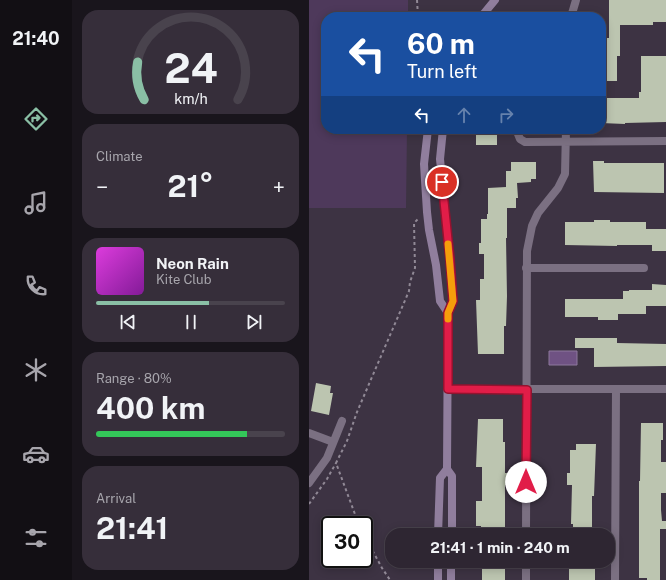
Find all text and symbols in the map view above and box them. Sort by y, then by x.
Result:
text: 60 m [407,27,475,60]
text: 21:40 [12,28,60,49]
icon: left [341,28,393,80]
text: 24 [164,43,217,92]
text: Turn left [407,61,477,82]
text: km/h [174,90,207,107]
icon: left [411,104,433,126]
icon: ahead [453,104,475,126]
icon: right [495,104,517,126]
icon: directions [22,105,50,133]
text: Climate [96,149,143,164]
pin [425,165,459,199]
text: 21° [167,168,214,204]
icon: arrive [431,171,453,193]
text: − [96,174,108,200]
text: + [273,174,285,200]
icon: music [22,189,50,217]
text: Neon Rain [156,255,229,272]
icon: phone [22,272,50,300]
text: Kite Club [156,272,211,287]
icon: previous [117,311,139,333]
icon: pause [180,311,202,333]
icon: next [243,311,265,333]
icon: climate [22,356,50,384]
text: Range · 80% [96,371,172,386]
text: 400 km [96,390,205,426]
icon: car [22,440,50,468]
position arrow [505,461,547,503]
text: Arrival [96,491,136,506]
text: 21:41 [96,510,168,546]
speed limit sign: 30 [321,516,373,568]
icon: filters [22,524,50,552]
text: 21:41 · 1 min · 240 m [430,539,570,556]

